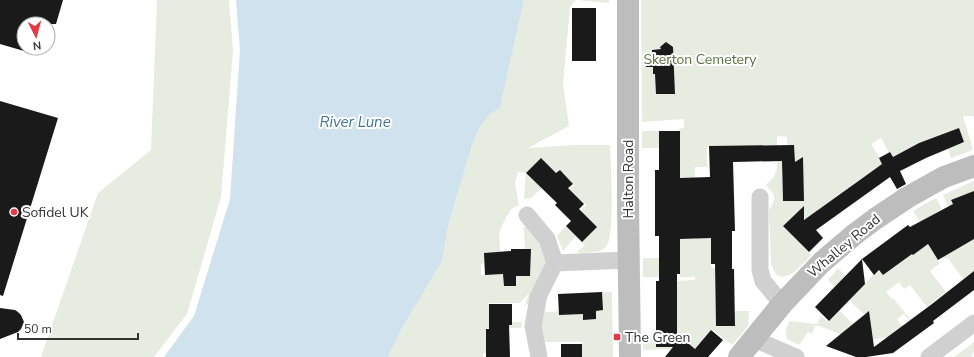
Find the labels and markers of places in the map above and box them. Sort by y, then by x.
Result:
place label: Sofidel UK [22,203,89,222]
marker: Sofidel UK [9,207,19,217]
place label: The Green [625,328,690,347]
marker: The Green [612,332,622,342]

